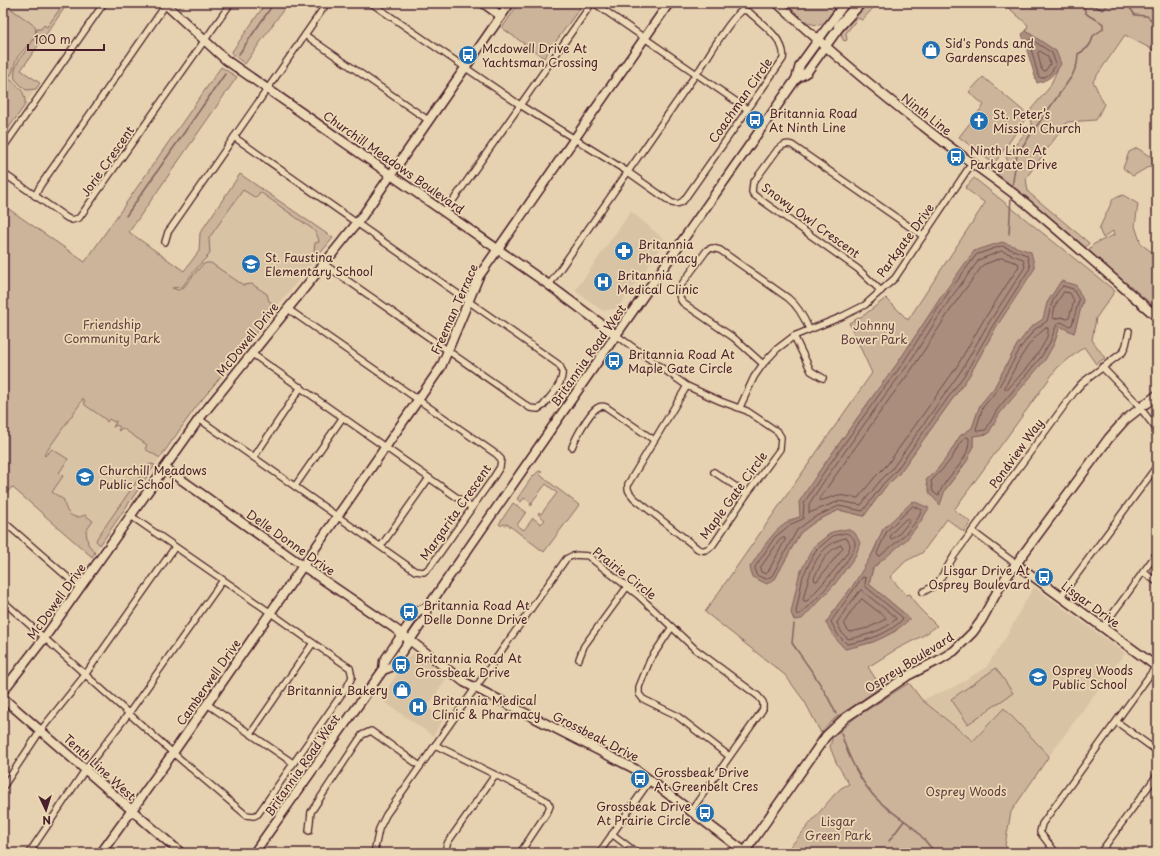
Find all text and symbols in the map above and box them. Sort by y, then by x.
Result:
scale bar [28,26,104,52]
text: 100 m [34,30,71,48]
place label: Sid's Ponds and Gardenscapes [945,34,1035,66]
place label: Mcdowell Drive At Yachtsman Crossing [482,39,598,71]
shop icon: Sid's Ponds and Gardenscapes [920,39,942,61]
bus stop icon: Mcdowell Drive At Yachtsman Crossing [457,44,479,66]
street label: Coachman Circle [704,53,776,146]
street label: Ninth Line [898,89,956,139]
place label: Britannia Road At Ninth Line [769,104,858,136]
place label: St. Peter’s Mission Church [993,105,1081,137]
street label: Churchill Meadows Boulevard [320,106,469,218]
bus stop icon: Britannia Road At Ninth Line [744,109,766,131]
church icon: St. Peter’s Mission Church [968,110,990,132]
street label: Jorie Crescent [76,122,138,200]
place label: Ninth Line At Parkgate Drive [970,141,1057,173]
bus stop icon: Ninth Line At Parkgate Drive [945,146,967,168]
street label: Snowy Owl Crescent [758,178,864,262]
street label: Parkgate Drive [872,199,938,281]
place label: Britannia Pharmacy [638,235,698,267]
pharmacy icon: Britannia Pharmacy [613,240,635,262]
place label: St. Faustina Elementary School [265,248,373,280]
school or university icon: St. Faustina Elementary School [240,253,262,275]
street label: Freeman Terrace [426,261,482,357]
place label: Britannia Medical Clinic [617,266,699,298]
hospital icon: Britannia Medical Clinic [592,271,614,293]
street label: McDowell Drive [212,298,282,380]
street label: Britannia Road West [546,300,630,410]
park label: Friendship Community Park [64,315,160,347]
park label: Johnny Bower Park [840,316,908,348]
place label: Britannia Road At Maple Gate Circle [628,345,735,377]
bus stop icon: Britannia Road At Maple Gate Circle [603,350,625,372]
street label: Pondview Way [985,414,1048,492]
street label: Maple Gate Circle [695,447,771,543]
street label: Margarita Crescent [415,460,495,564]
place label: Churchill Meadows Public School [99,461,207,493]
school or university icon: Churchill Meadows Public School [74,466,96,488]
street label: Delle Donne Drive [243,505,339,579]
street label: Prairie Circle [589,542,661,604]
street label: McDowell Drive [22,559,90,643]
place label: Lisgar Drive At Osprey Boulevard [928,561,1031,593]
bus stop icon: Lisgar Drive At Osprey Boulevard [1033,566,1055,588]
street label: Lisgar Drive [1058,576,1125,632]
place label: Britannia Road At Delle Donne Drive [423,596,530,628]
bus stop icon: Britannia Road At Delle Donne Drive [398,601,420,623]
street label: Osprey Boulevard [861,627,957,697]
street label: Camberwell Drive [171,635,245,729]
place label: Britannia Road At Grossbeak Drive [415,649,522,681]
bus stop icon: Britannia Road At Grossbeak Drive [390,654,412,676]
place label: Osprey Woods Public School [1052,661,1134,693]
school or university icon: Osprey Woods Public School [1027,666,1049,688]
shop icon: Britannia Bakery [391,679,413,701]
place label: Britannia Bakery [286,681,388,699]
place label: Britannia Medical Clinic & Pharmacy [432,691,541,723]
hospital icon: Britannia Medical Clinic & Pharmacy [407,696,429,718]
street label: Grossbeak Drive [550,706,642,766]
street label: Britannia Road West [260,710,344,820]
street label: Tenth Line West [60,730,140,805]
place label: Grossbeak Drive At Greenbelt Cres [654,763,759,795]
bus stop icon: Grossbeak Drive At Greenbelt Cres [629,768,651,790]
park label: Osprey Woods [925,782,1007,800]
north arrow [26,790,66,830]
place label: Grossbeak Drive At Prairie Circle [596,797,691,829]
bus stop icon: Grossbeak Drive At Prairie Circle [694,802,716,824]
text: N [42,812,52,829]
park label: Lisgar Green Park [805,812,871,844]

